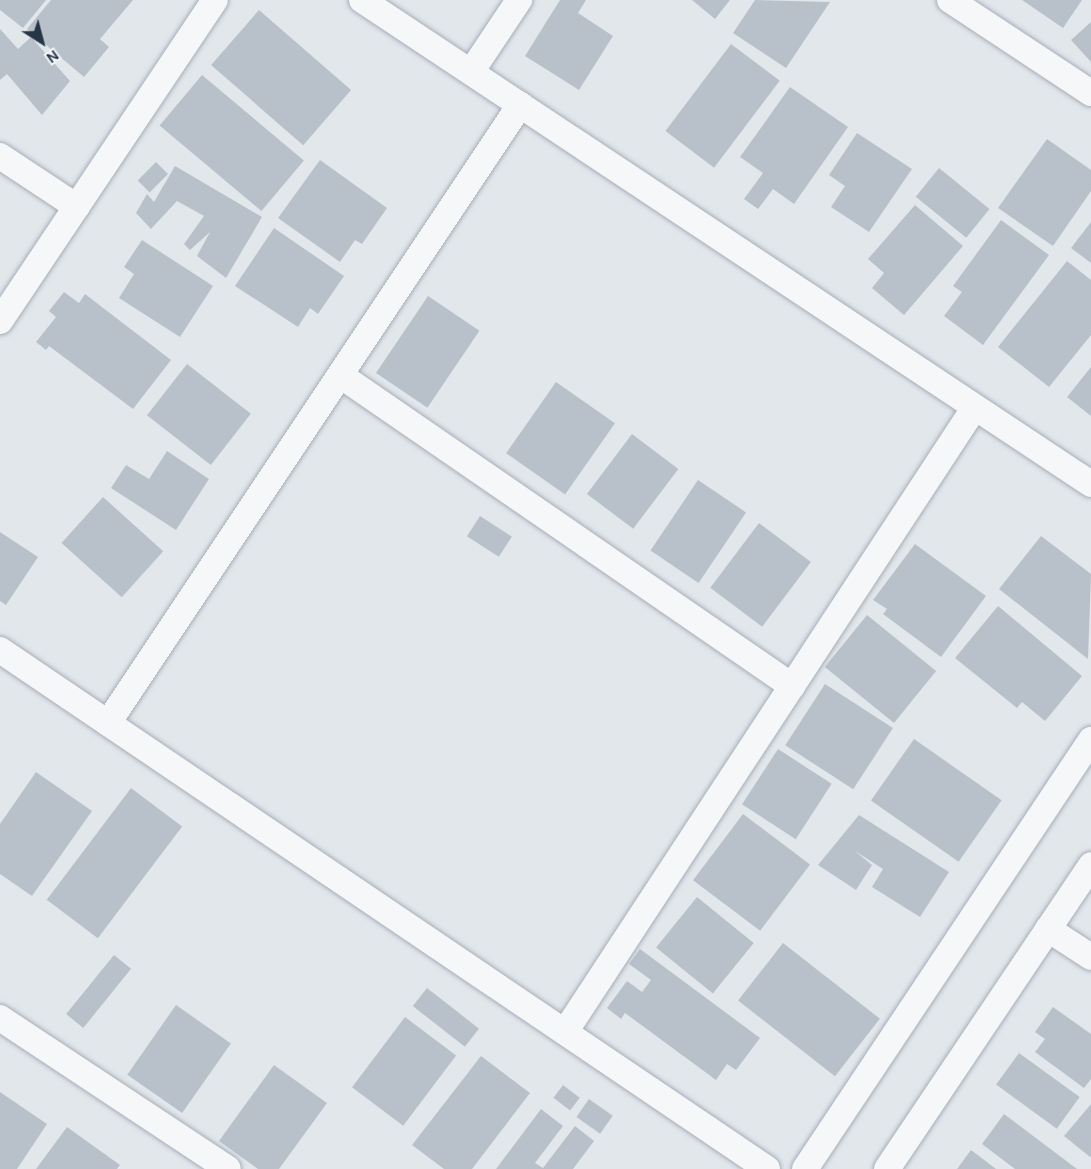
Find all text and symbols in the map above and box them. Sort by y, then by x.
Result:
north arrow [12,12,72,72]
text: N [43,46,63,68]

